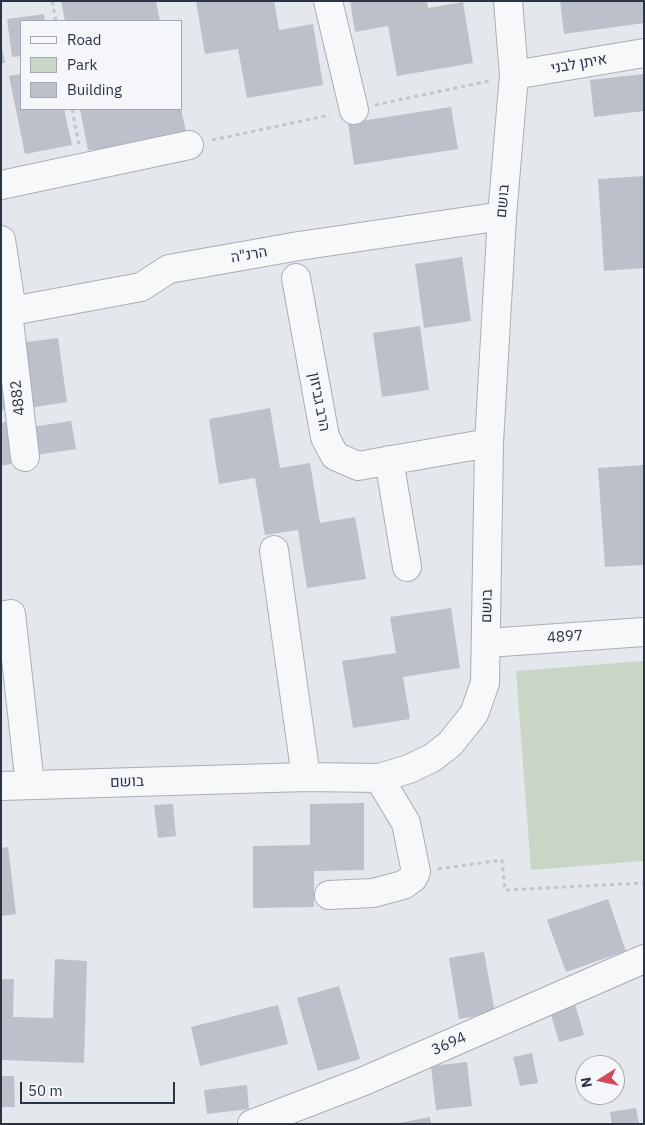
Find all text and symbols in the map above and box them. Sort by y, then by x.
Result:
legend [20,20,182,110]
text: Road [67,30,102,49]
street label: איתן לבני [549,50,609,78]
text: Park [67,55,97,74]
text: Building [67,80,122,99]
street label: בושם [493,183,513,219]
street label: הרנ"ה [229,243,269,267]
street label: הרב גביזון [304,371,334,433]
street label: 4882 [7,379,29,417]
street label: בושם [478,589,496,623]
street label: 4897 [546,627,584,647]
street label: בושם [110,772,144,792]
street label: 3694 [429,1028,469,1060]
north arrow [575,1055,625,1105]
scale bar [22,1072,178,1104]
text: N [576,1076,596,1089]
text: 50 m [28,1081,63,1100]

